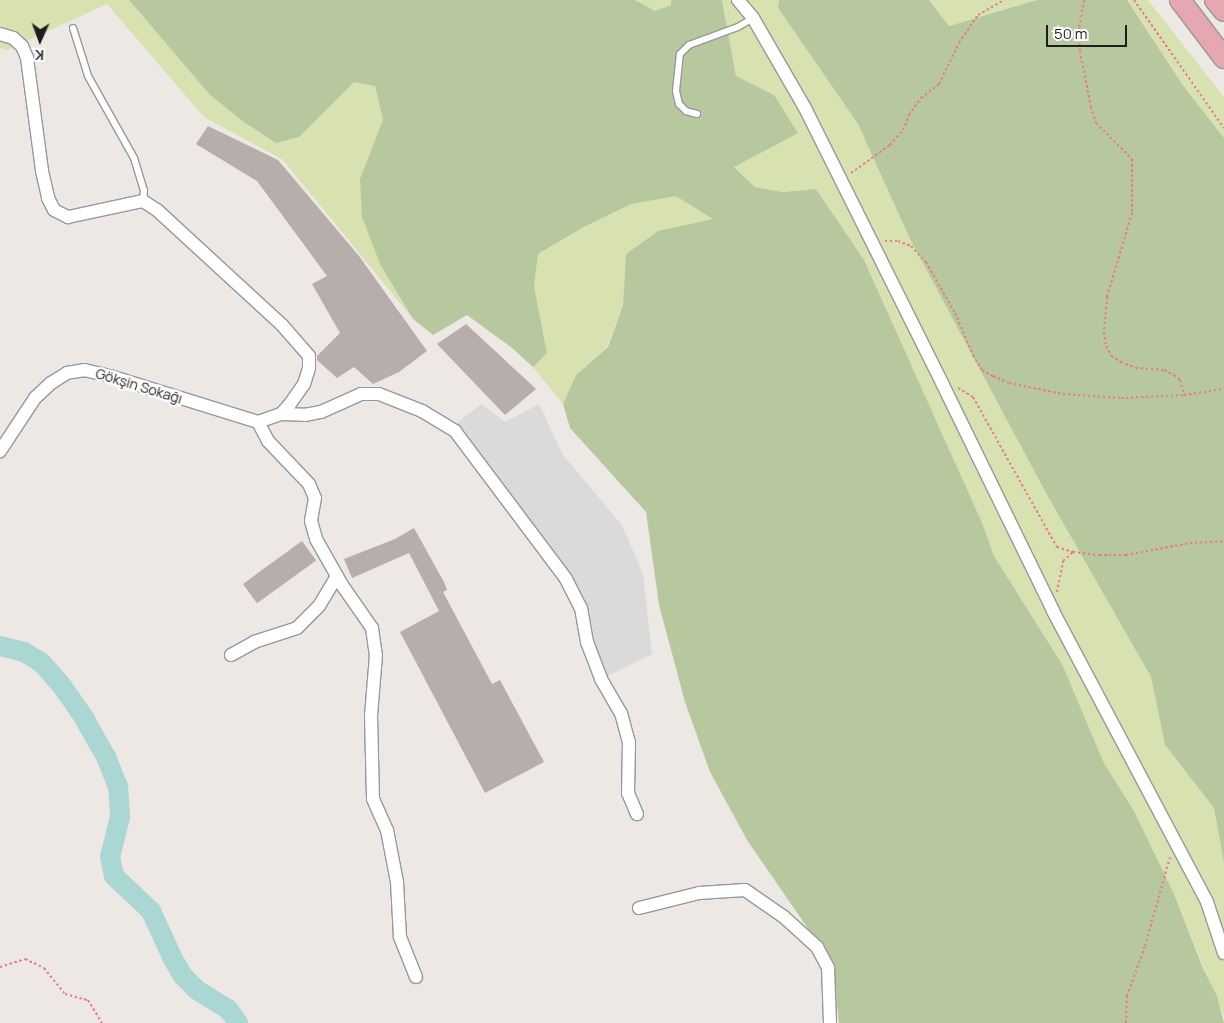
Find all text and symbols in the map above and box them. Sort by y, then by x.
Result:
north arrow [15,15,65,65]
scale bar [1049,15,1130,47]
text: 50 m [1054,23,1088,44]
text: K [35,46,44,65]
street label: Gökşin Sokağı [94,365,184,407]

